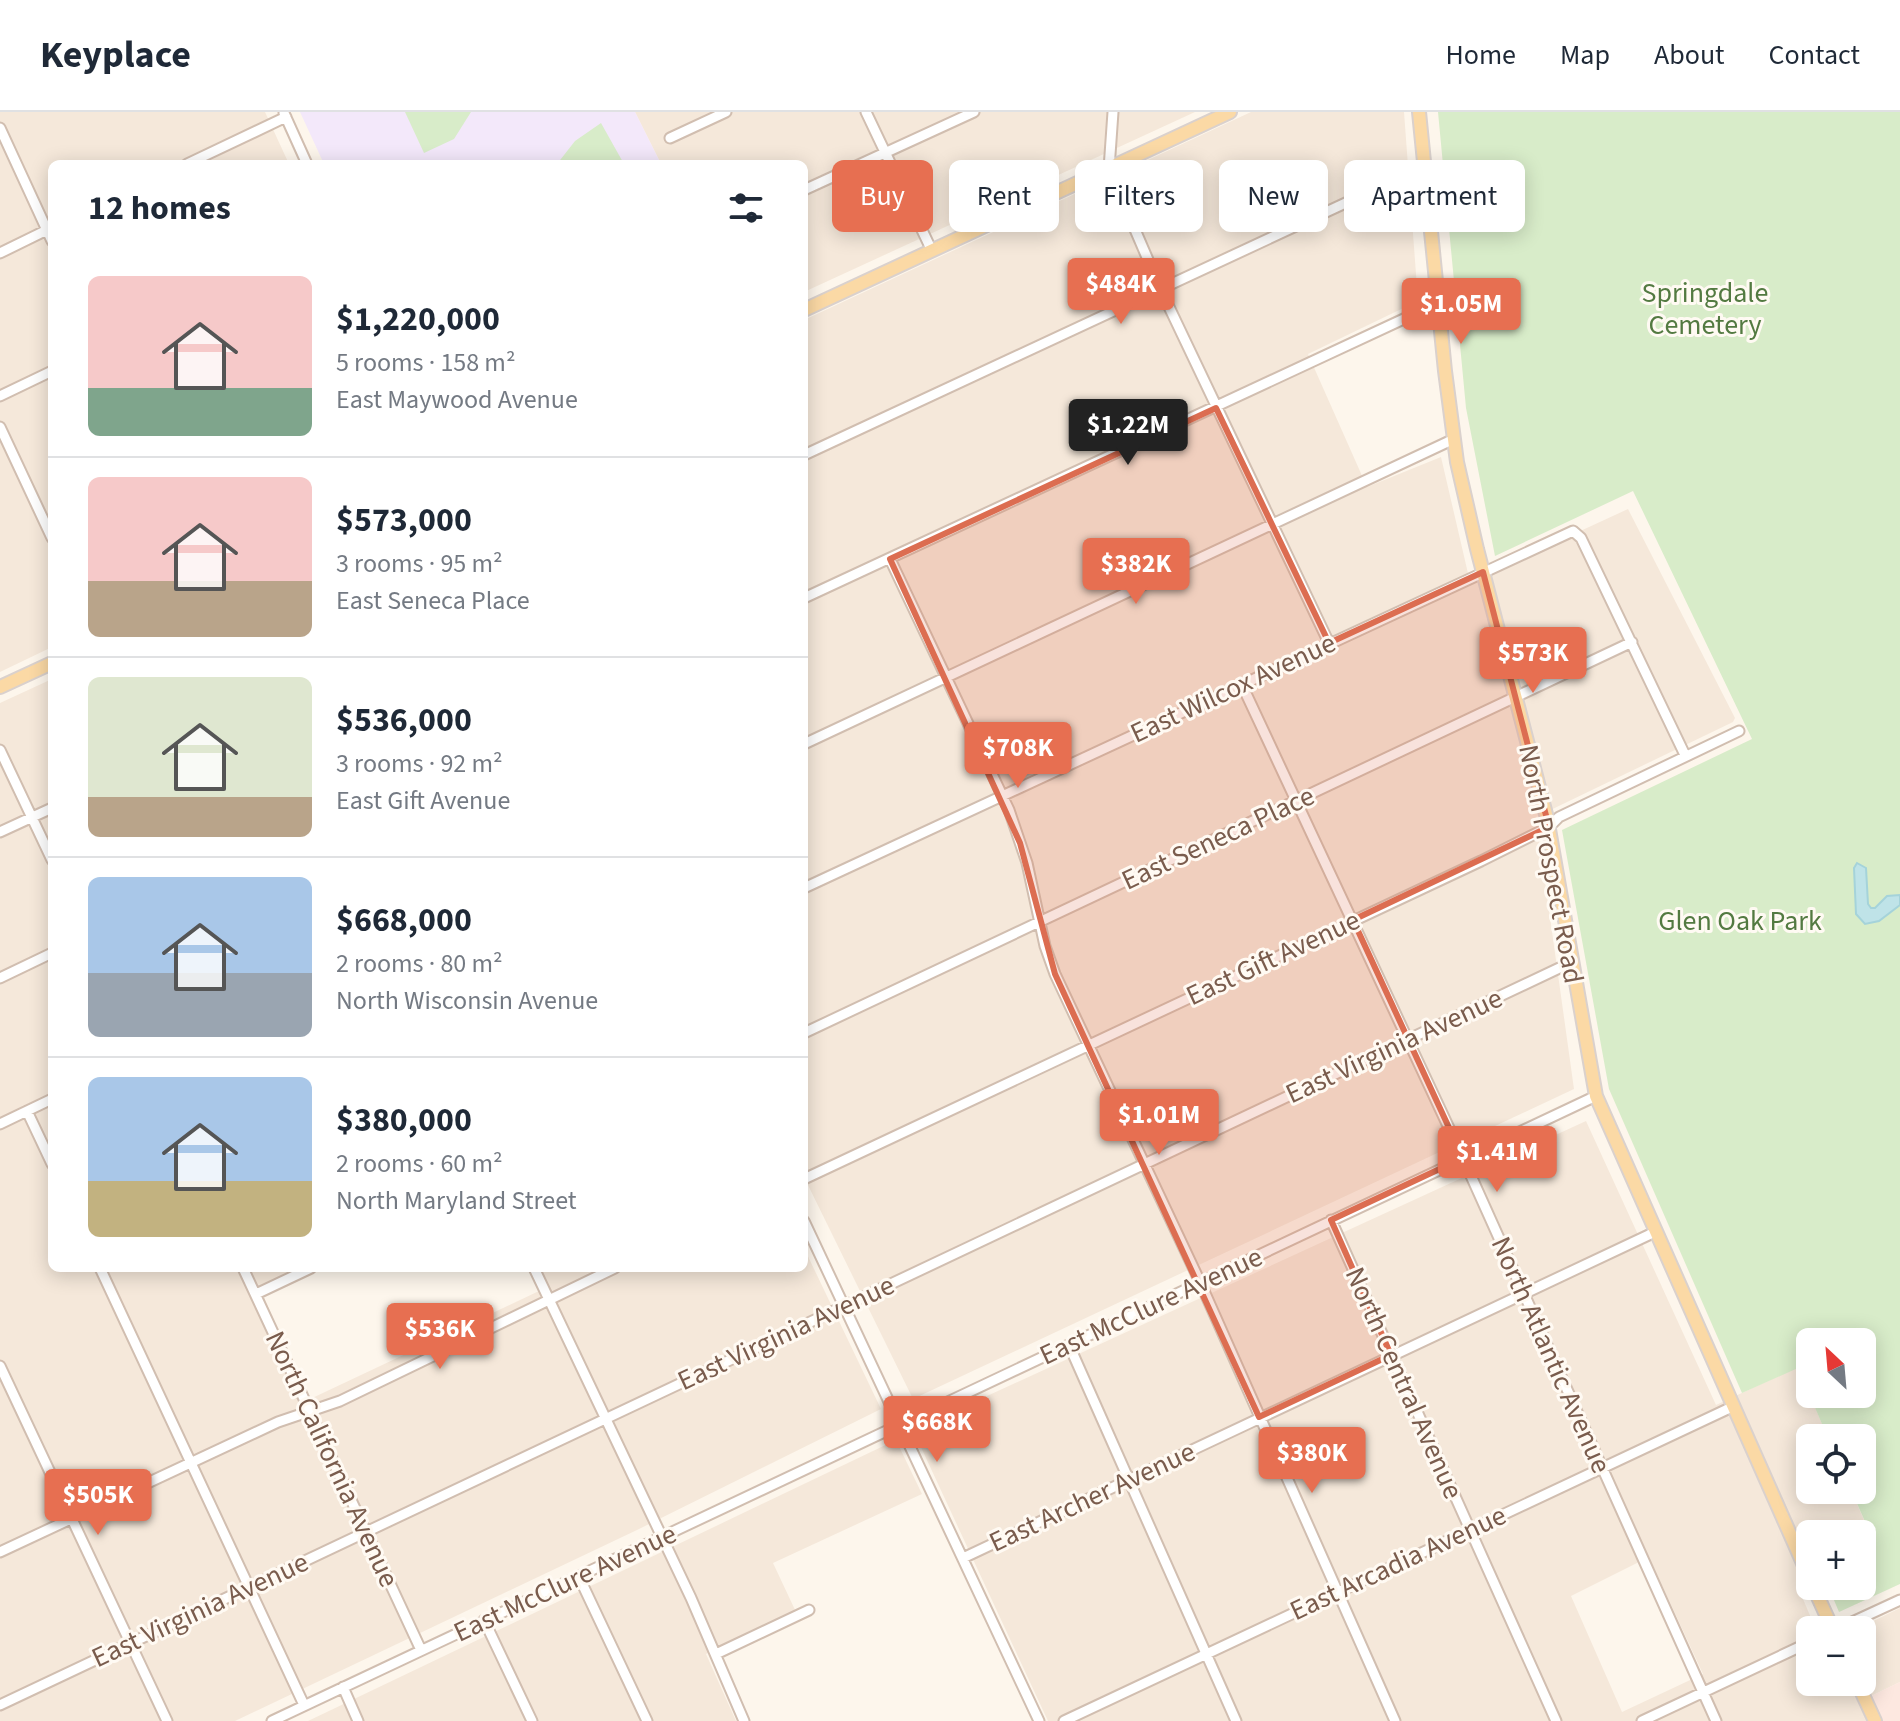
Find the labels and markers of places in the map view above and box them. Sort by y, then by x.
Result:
pin: $484K [1065,258,1177,326]
pin: $1.05M [1396,278,1526,346]
pin: $1.22M [1063,399,1193,467]
pin: $382K [1080,538,1192,606]
pin: $573K [1477,627,1589,695]
pin: $708K [962,722,1074,790]
pin: $1.01M [1094,1089,1224,1157]
pin: $1.41M [1432,1126,1562,1194]
pin: $536K [384,1303,496,1371]
pin: $668K [881,1396,993,1464]
pin: $380K [1256,1427,1368,1495]
pin: $505K [42,1469,154,1537]

